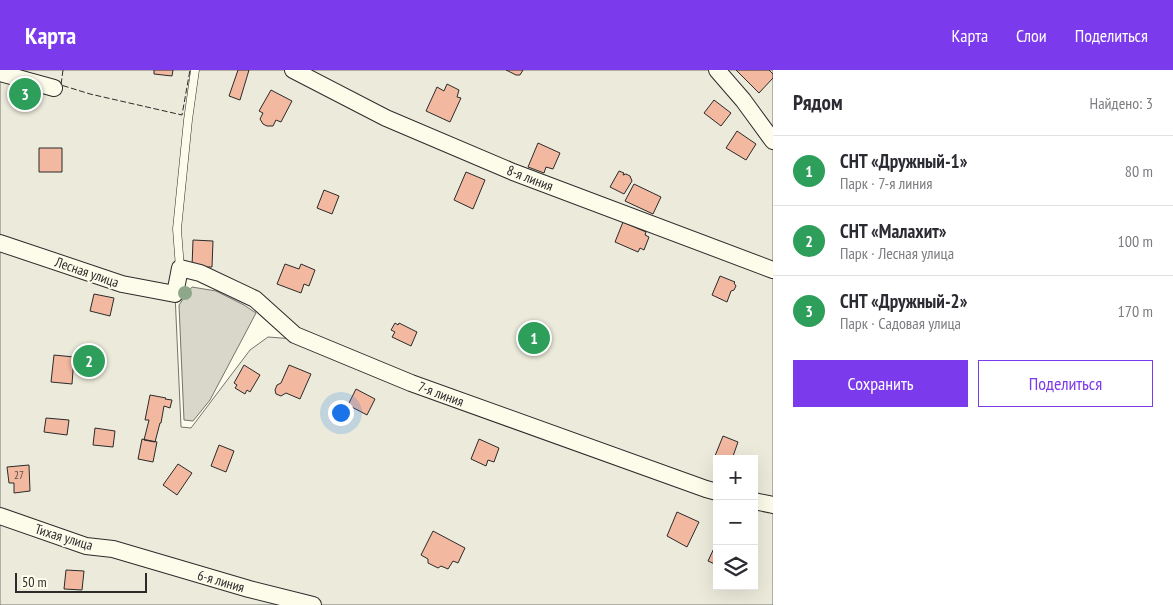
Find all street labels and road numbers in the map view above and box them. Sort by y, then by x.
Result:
street label: 8-я линия [504,161,556,195]
street label: Лесная улица [52,252,121,291]
street label: 7-я линия [416,377,466,411]
street label: Тихая улица [33,520,95,554]
street label: 6-я линия [195,566,247,596]

